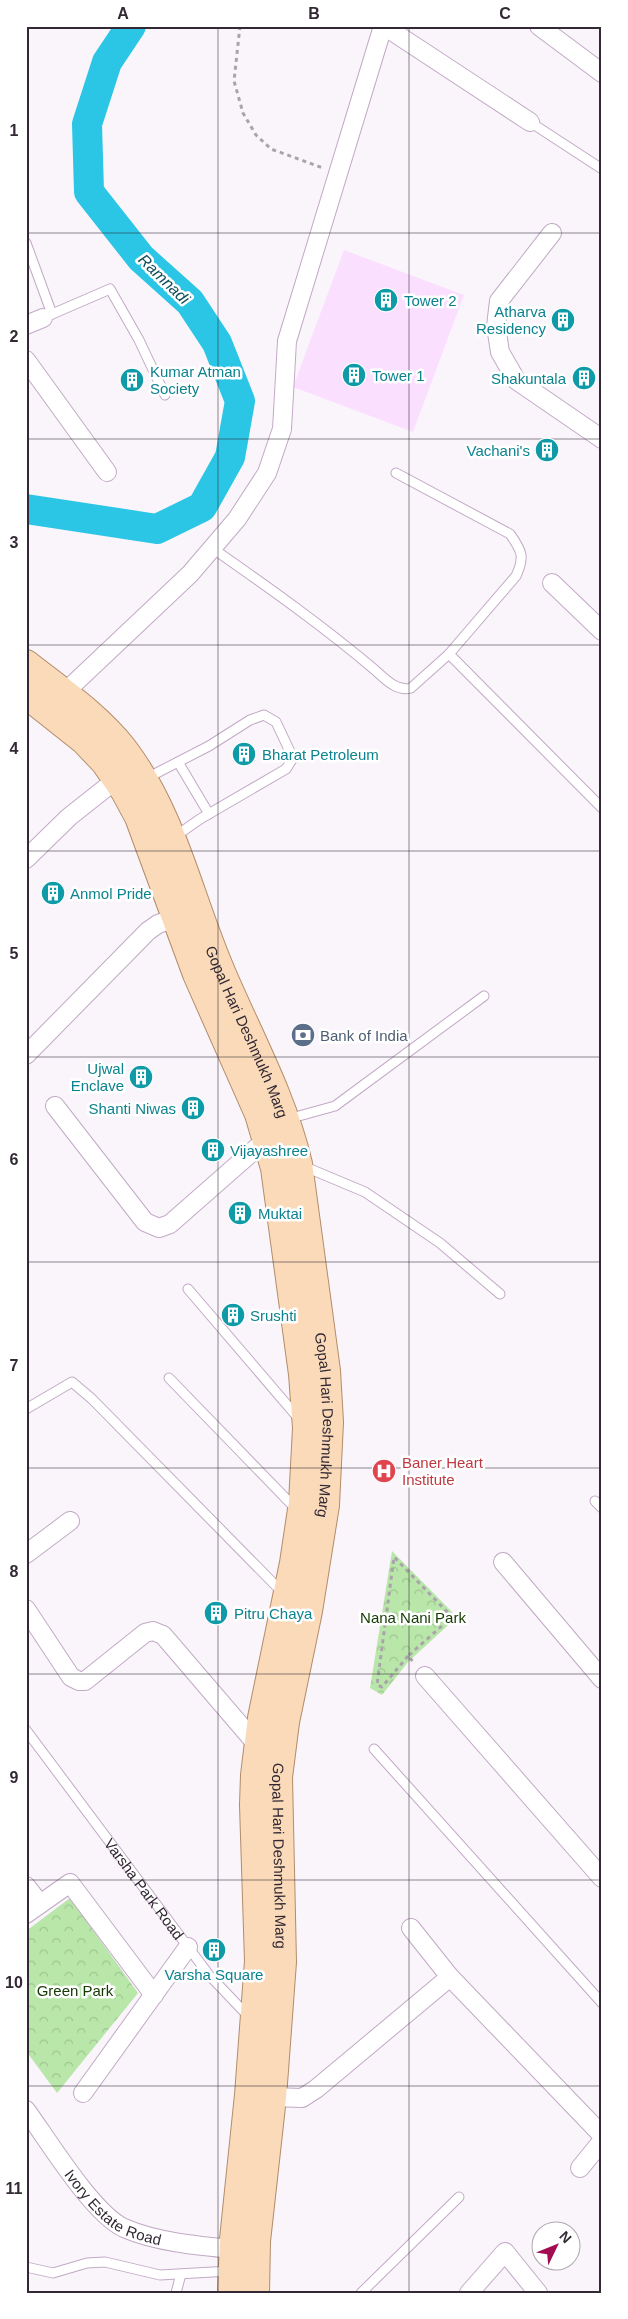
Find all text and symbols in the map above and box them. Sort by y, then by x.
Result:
text: A [117,5,129,22]
text: B [308,5,320,22]
text: C [499,5,511,22]
text: 1 [10,122,19,139]
water label: Ramnadi [135,251,193,308]
building icon: Tower 2 [373,287,399,313]
place label: Tower 2 [404,292,457,309]
place label: Atharva Residency [476,303,547,337]
building icon: Atharva Residency [550,307,576,333]
text: 2 [10,328,19,345]
building icon: Tower 1 [341,362,367,388]
place label: Kumar Atman Society [150,363,241,397]
building icon: Shakuntala [571,365,597,391]
building icon: Kumar Atman Society [119,367,145,393]
place label: Tower 1 [372,367,425,384]
place label: Shakuntala [491,370,567,387]
building icon: Vachani's [534,437,560,463]
place label: Vachani's [467,442,530,459]
text: 3 [10,534,19,551]
text: 4 [10,740,19,757]
building icon: Bharat Petroleum [231,741,257,767]
place label: Bharat Petroleum [262,746,379,763]
building icon: Anmol Pride [40,880,66,906]
place label: Anmol Pride [70,885,152,902]
street label: Gopal Hari Deshmukh Marg [203,943,292,1120]
text: 5 [10,945,19,962]
bank icon: Bank of India [290,1022,316,1048]
place label: Bank of India [320,1027,408,1044]
place label: Ujwal Enclave [71,1060,124,1094]
building icon: Ujwal Enclave [128,1064,154,1090]
building icon: Shanti Niwas [180,1095,206,1121]
place label: Shanti Niwas [88,1100,176,1117]
building icon: Vijayashree [200,1137,226,1163]
place label: Vijayashree [230,1142,308,1159]
text: 6 [10,1151,19,1168]
building icon: Muktai [227,1200,253,1226]
place label: Muktai [258,1205,302,1222]
building icon: Srushti [220,1302,246,1328]
place label: Srushti [250,1307,297,1324]
street label: Gopal Hari Deshmukh Marg [312,1331,338,1519]
text: 7 [10,1357,19,1374]
place label: Baner Heart Institute [402,1454,484,1488]
hospital icon: Baner Heart Institute [371,1458,397,1484]
text: 8 [10,1563,19,1580]
building icon: Pitru Chaya [203,1600,229,1626]
place label: Pitru Chaya [234,1605,313,1622]
park label: Nana Nani Park [360,1609,466,1626]
street label: Gopal Hari Deshmukh Marg [269,1762,290,1949]
text: 9 [10,1769,19,1786]
street label: Varsha Park Road [101,1835,188,1942]
building icon: Varsha Square [201,1937,227,1963]
place label: Varsha Square [165,1966,263,1983]
text: 10 [5,1974,23,1991]
park label: Green Park [37,1982,114,1999]
street label: Ivory Estate Road [62,2166,163,2248]
text: 11 [6,2180,23,2197]
north arrow [530,2222,580,2272]
text: N [556,2228,575,2246]

